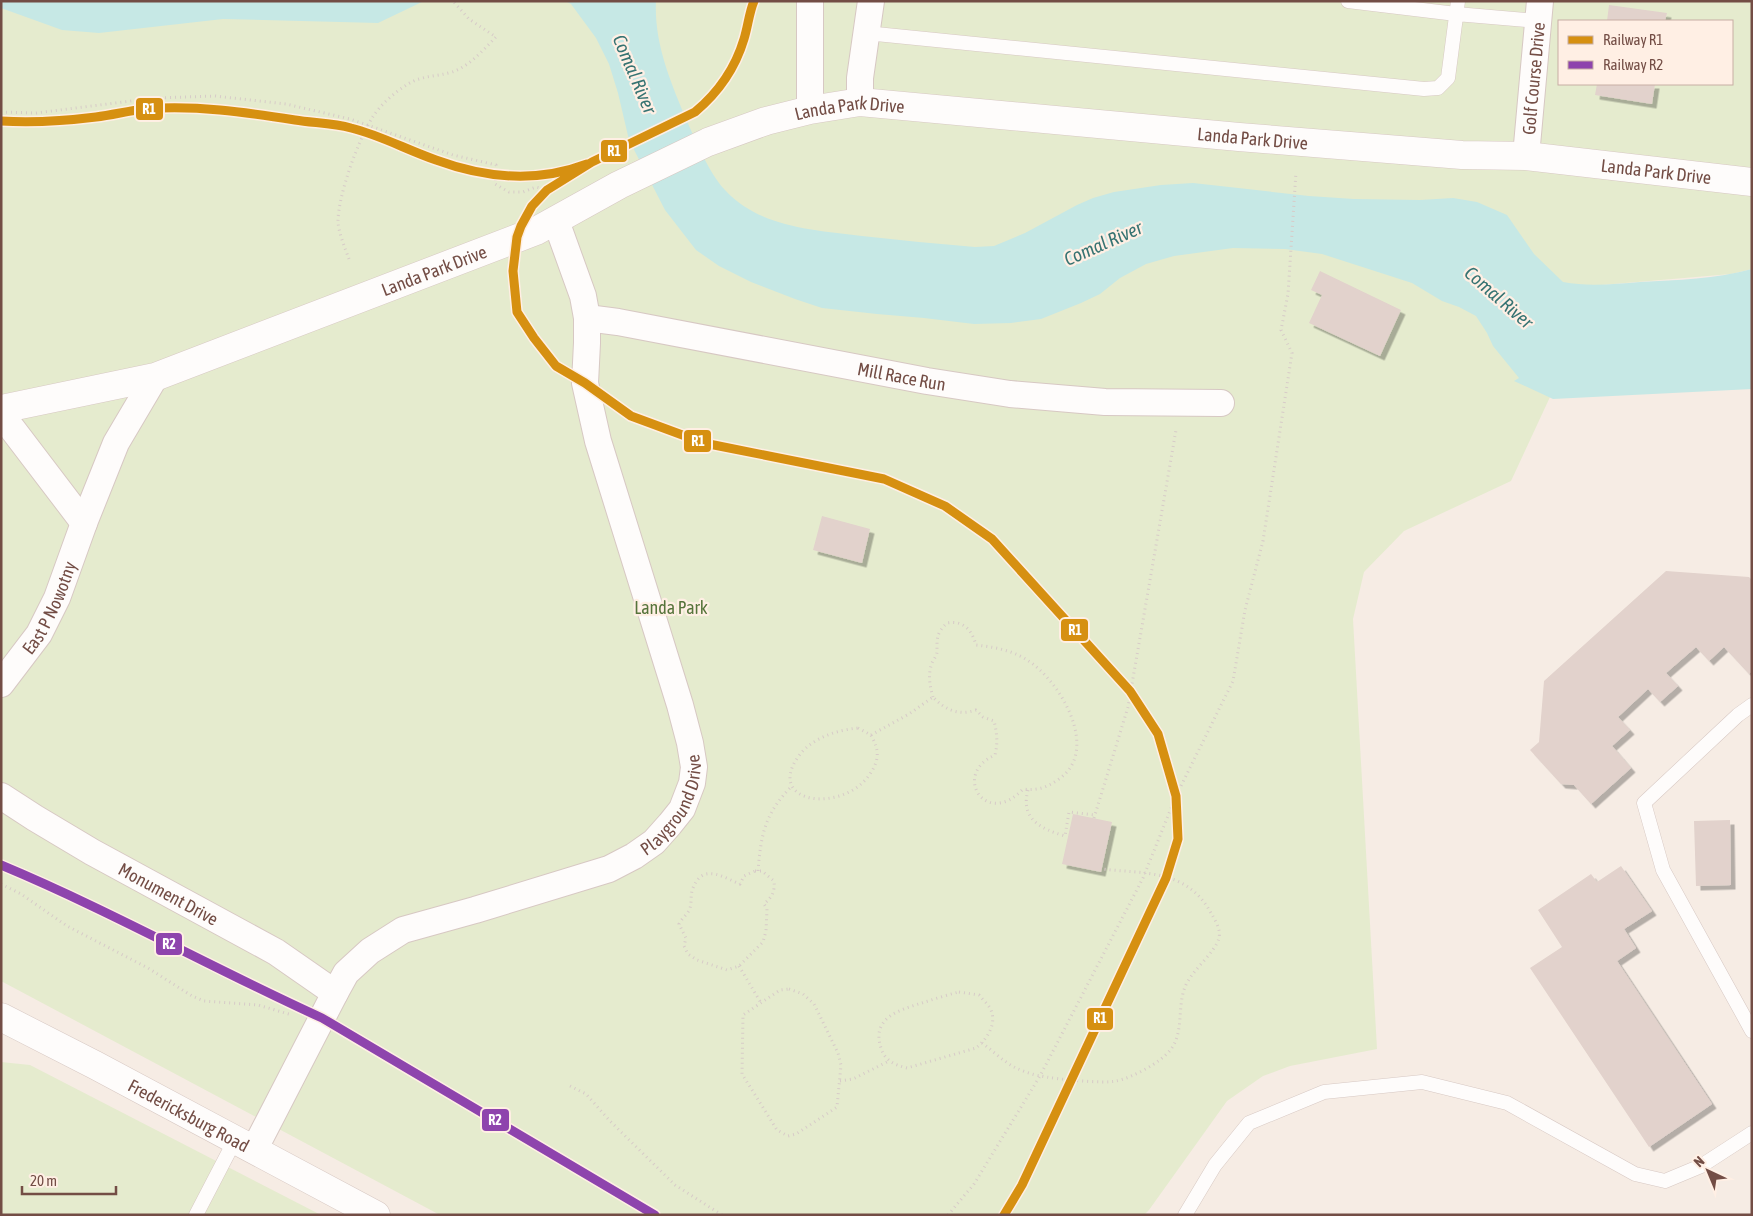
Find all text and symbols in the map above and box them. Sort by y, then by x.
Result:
legend [1558,20,1733,85]
street label: Golf Course Drive [1517,21,1549,135]
water label: Comal River [609,31,662,118]
text: Railway R1 [1603,31,1663,48]
text: Railway R2 [1603,56,1663,73]
street label: Landa Park Drive [792,91,906,124]
line badge: R1 [135,97,164,121]
text: R1 [142,101,156,117]
street label: Landa Park Drive [1196,123,1309,153]
line badge: R1 [600,139,628,163]
text: R1 [607,143,621,159]
street label: Landa Park Drive [1600,154,1712,188]
water label: Comal River [1060,215,1147,270]
street label: Landa Park Drive [378,240,490,300]
water label: Comal River [1460,261,1539,334]
street label: Mill Race Run [856,357,947,394]
line badge: R1 [683,429,712,453]
text: R1 [691,433,705,449]
street label: East P Nowotny [17,558,80,658]
park label: Landa Park [634,597,708,618]
line badge: R1 [1060,618,1089,642]
text: R1 [1068,622,1082,638]
street label: Playground Drive [636,753,705,859]
street label: Monument Drive [115,858,222,929]
line badge: R2 [155,932,183,956]
text: R2 [162,936,176,952]
line badge: R1 [1086,1007,1114,1031]
text: R1 [1093,1010,1107,1026]
street label: Fredericksburg Road [125,1074,253,1156]
line badge: R2 [481,1108,510,1132]
text: R2 [488,1112,502,1128]
north arrow [1683,1146,1733,1196]
text: N [1690,1153,1707,1170]
scale bar [22,1164,116,1196]
text: 20 m [30,1172,57,1189]

